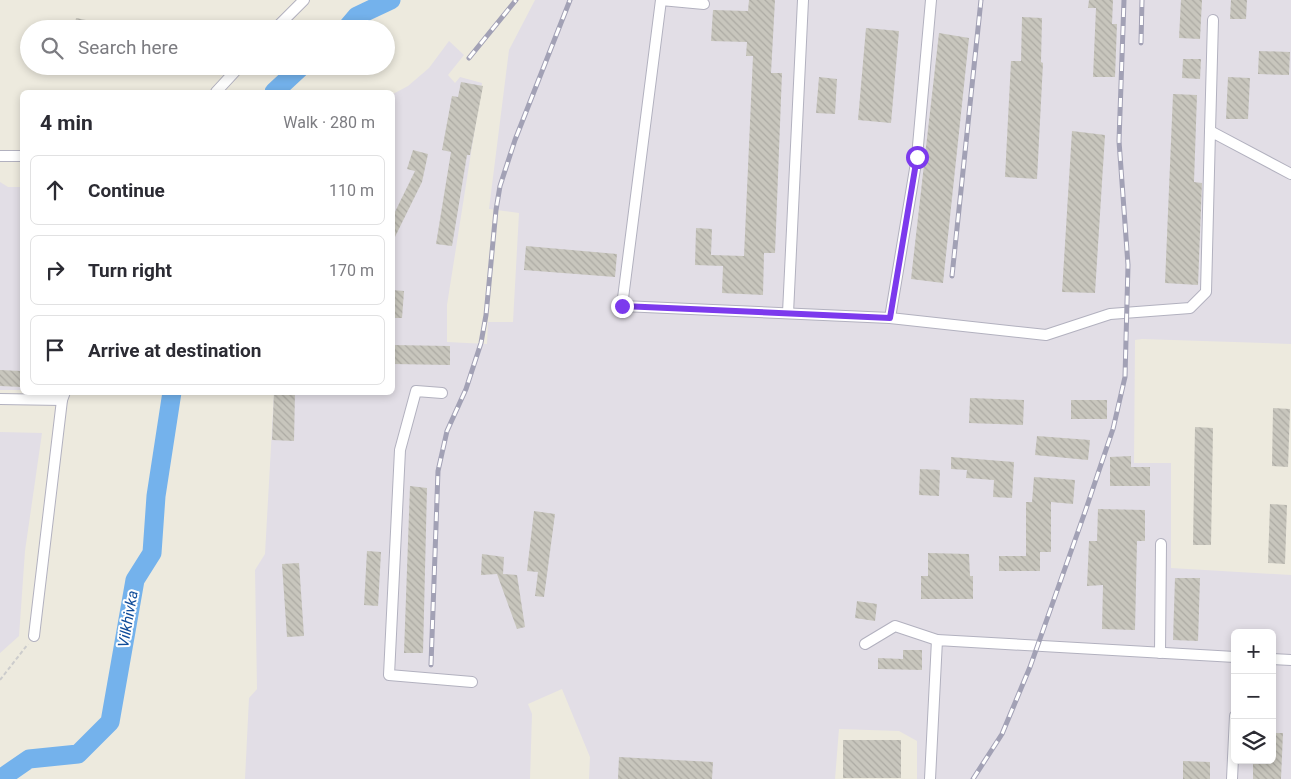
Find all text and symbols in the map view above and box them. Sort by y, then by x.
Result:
search box [20,20,395,75]
icon: search [38,34,66,62]
text: Search here [78,36,178,59]
text: 4 min [40,111,93,135]
text: Walk · 280 m [283,113,375,132]
route start [906,146,929,169]
icon: ahead [41,176,69,204]
text: Continue [88,179,165,202]
text: 110 m [329,181,374,200]
icon: right [41,256,69,284]
text: Turn right [88,259,172,282]
text: 170 m [329,261,374,280]
route end [611,295,634,318]
icon: arrive [41,336,69,364]
text: Arrive at destination [88,339,261,362]
water label: Vilkhivka [114,589,142,649]
map controls [1231,629,1276,764]
button: + [1231,629,1276,674]
button: − [1231,674,1276,719]
button: layers [1231,719,1276,764]

